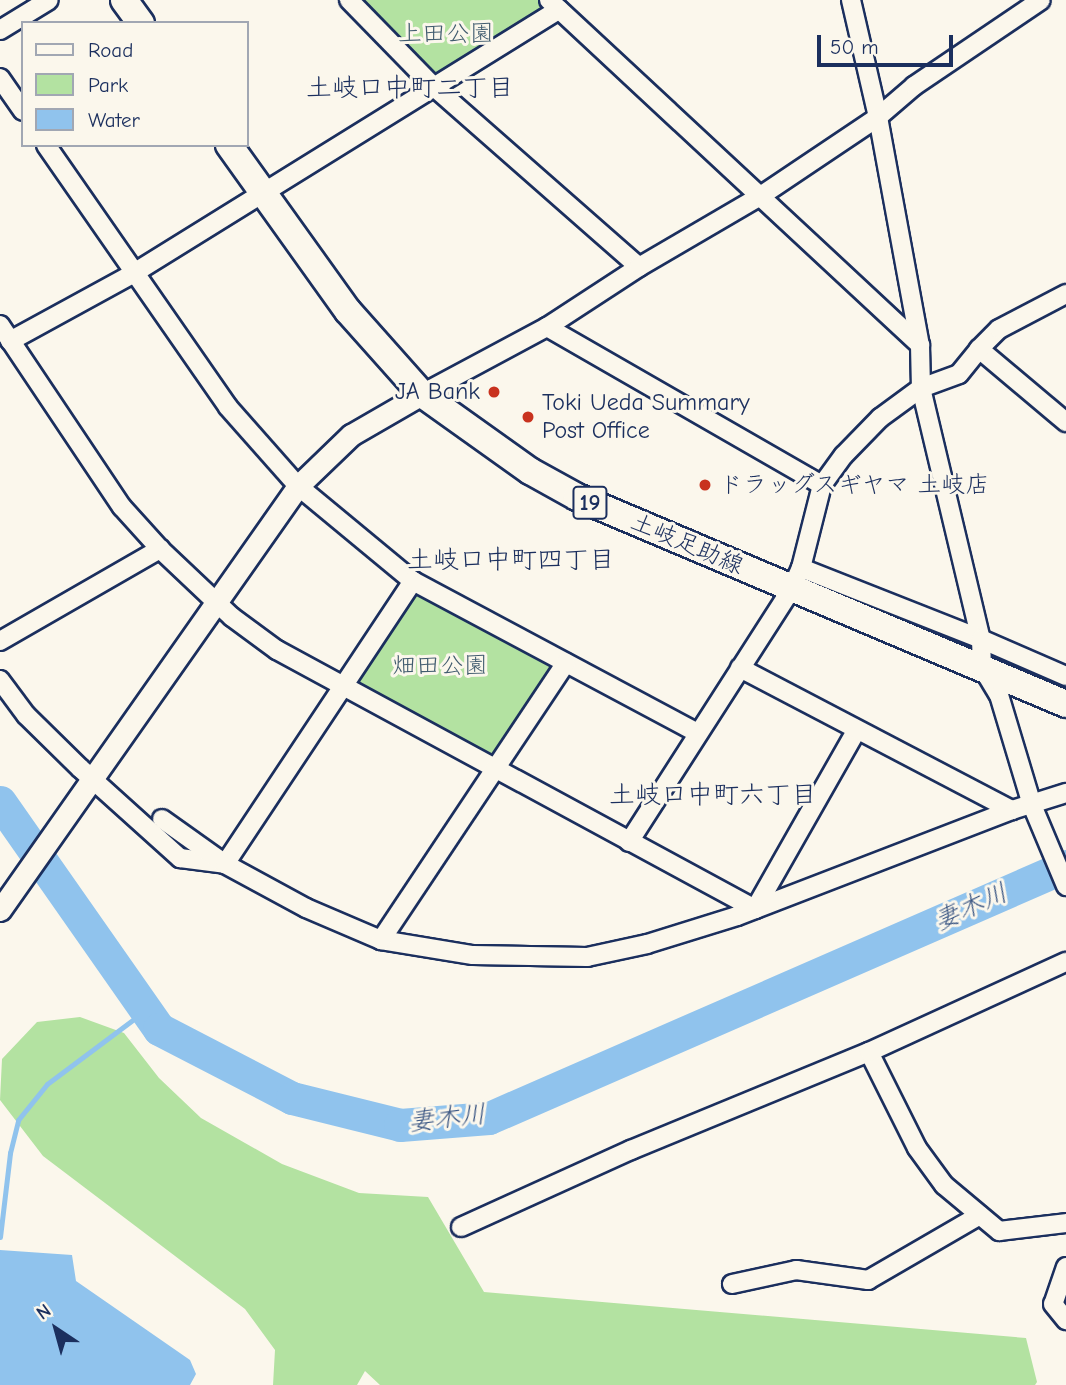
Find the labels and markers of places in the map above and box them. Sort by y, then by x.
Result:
place label: JA Bank [395,378,480,406]
marker: JA Bank [486,384,502,400]
place label: Toki Ueda Summary Post Office [542,389,750,445]
marker: Toki Ueda Summary Post Office [520,409,536,425]
place label: ドラッグスギヤマ 土岐店 [719,471,991,499]
marker: ドラッグスギヤマ 土岐店 [697,477,713,493]

